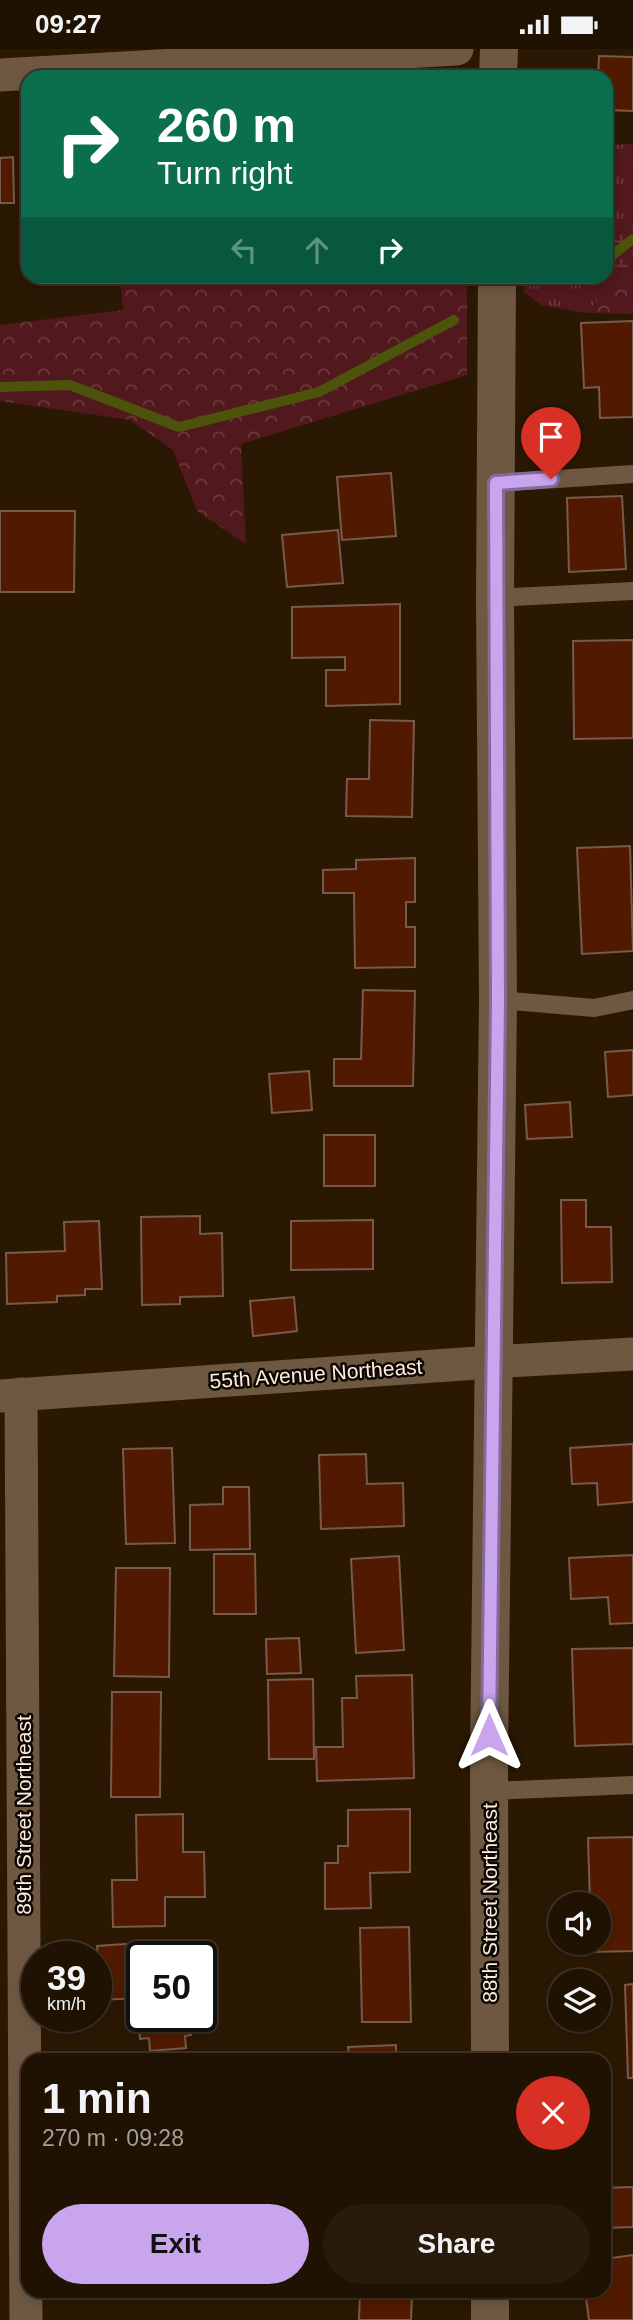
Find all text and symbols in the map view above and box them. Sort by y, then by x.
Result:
text: 09:27 [35,9,102,39]
icon: right [42,98,133,189]
text: 260 m [157,98,296,152]
text: Turn right [157,155,293,191]
icon: left [225,231,263,269]
icon: ahead [298,231,336,269]
icon: right [371,231,409,269]
pin [521,407,581,479]
icon: arrive [532,418,570,456]
street label: 55th Avenue Northeast [209,1355,423,1392]
position arrow [452,1698,526,1772]
street label: 89th Street Northeast [12,1715,35,1915]
street label: 88th Street Northeast [478,1803,501,2003]
map controls [548,1892,611,2032]
button: sound [548,1892,611,1955]
speed limit sign: 50 [126,1941,217,2032]
text: 39 [47,1958,86,1997]
button: layers [548,1969,611,2032]
text: km/h [47,1994,86,2014]
text: 1 min [42,2075,152,2122]
button: close [516,2076,590,2150]
text: 270 m · 09:28 [42,2125,184,2151]
button: Exit [42,2204,309,2284]
button: Share [323,2204,590,2284]

